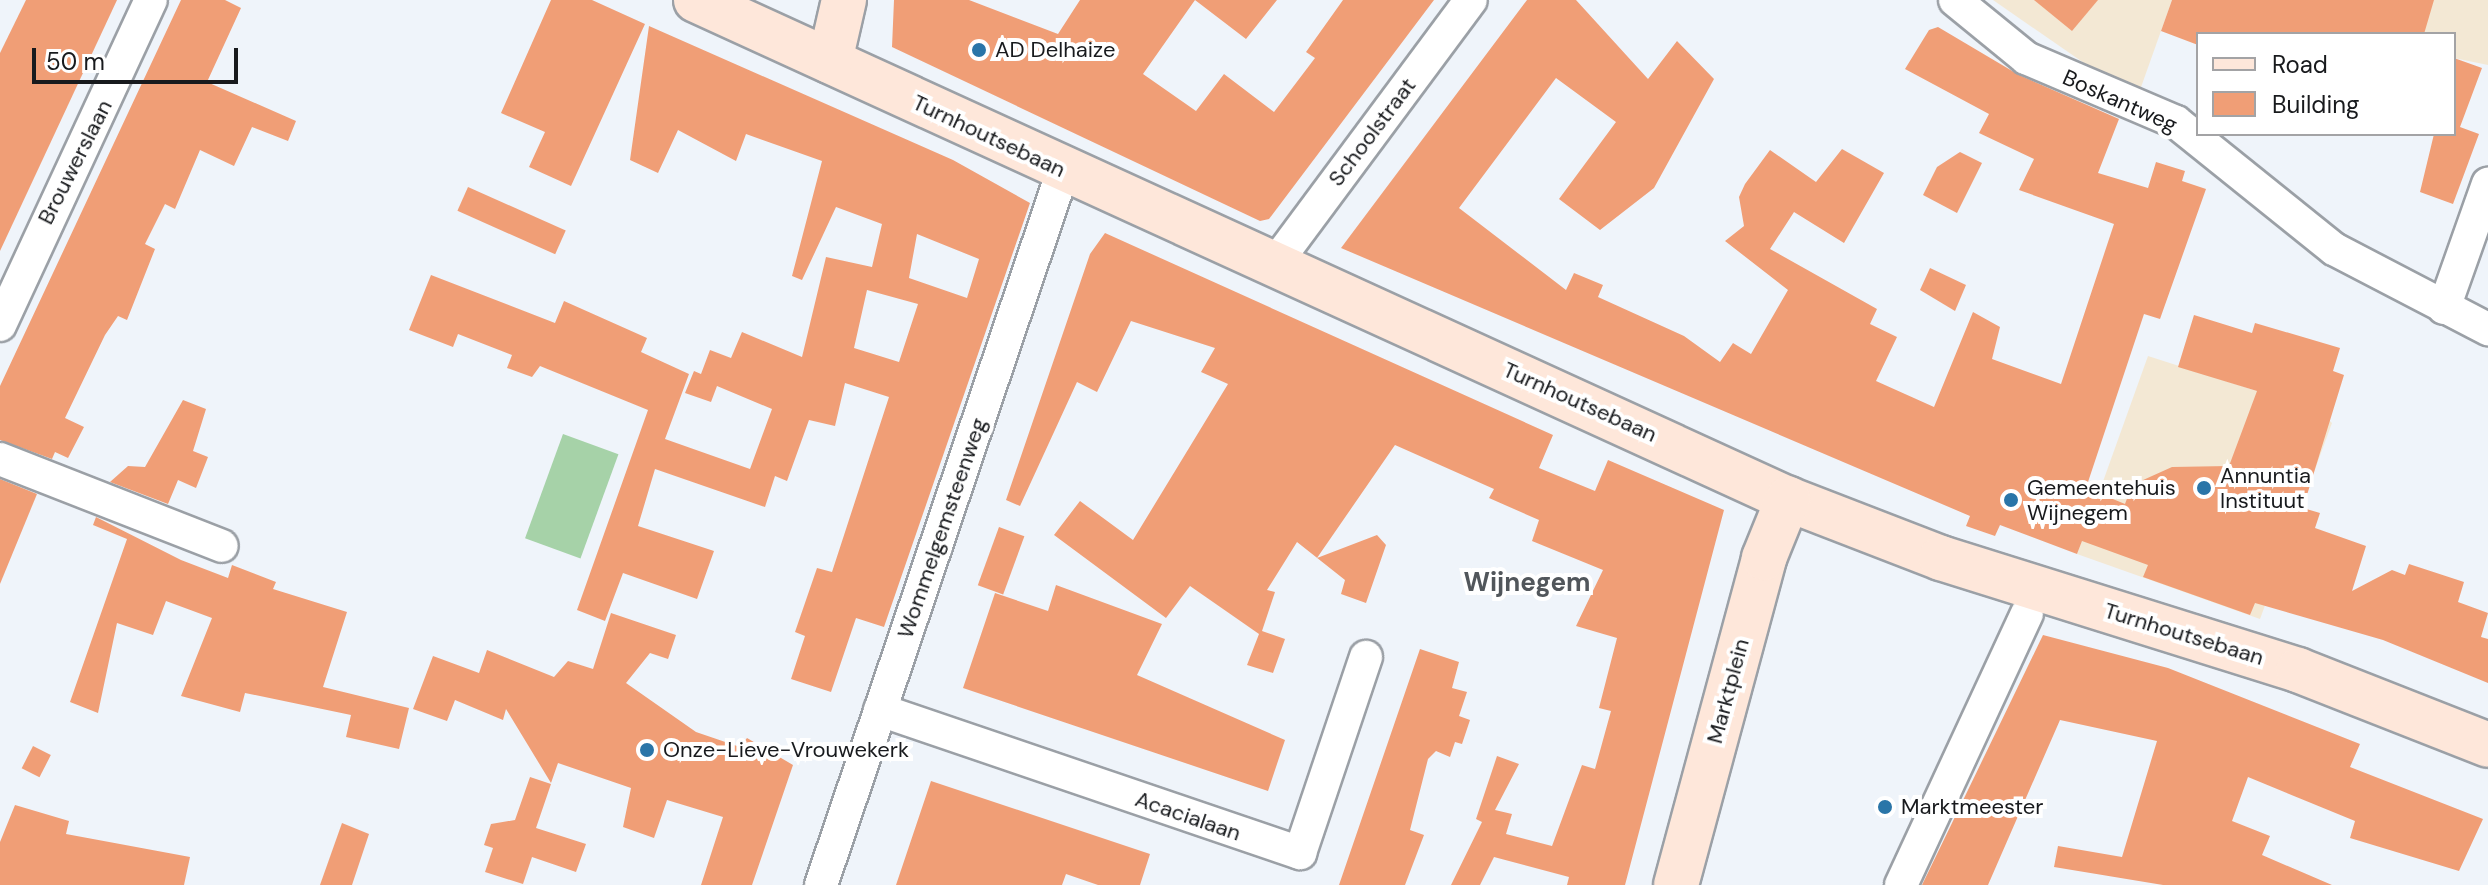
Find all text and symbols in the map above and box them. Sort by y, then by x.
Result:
scale bar [36,32,242,82]
legend [2196,32,2456,136]
place label: AD Delhaize [995,37,1116,63]
marker: AD Delhaize [970,41,988,59]
text: 50 m [46,46,105,77]
text: Road [2272,49,2328,80]
street label: Boskantweg [2059,64,2181,138]
street label: Schoolstraat [1323,73,1421,191]
street label: Turnhoutsebaan [908,89,1070,183]
text: Building [2272,89,2359,120]
street label: Brouwerslaan [32,95,118,229]
street label: Turnhoutsebaan [1499,356,1661,448]
street label: Wommelgemsteenweg [892,414,992,642]
place label: Annuntia Instituut [2220,462,2311,514]
place label: Gemeentehuis Wijnegem [2027,474,2176,526]
marker: Annuntia Instituut [2195,479,2213,497]
marker: Gemeentehuis Wijnegem [2002,491,2020,509]
district label: Wijnegem [1463,567,1591,599]
street label: Turnhoutsebaan [2101,597,2267,671]
street label: Marktplein [1701,636,1755,746]
place label: Onze-Lieve-Vrouwekerk [663,737,909,763]
marker: Onze-Lieve-Vrouwekerk [638,741,656,759]
street label: Acacialaan [1132,786,1244,846]
place label: Marktmeester [1901,794,2043,820]
marker: Marktmeester [1876,798,1894,816]

